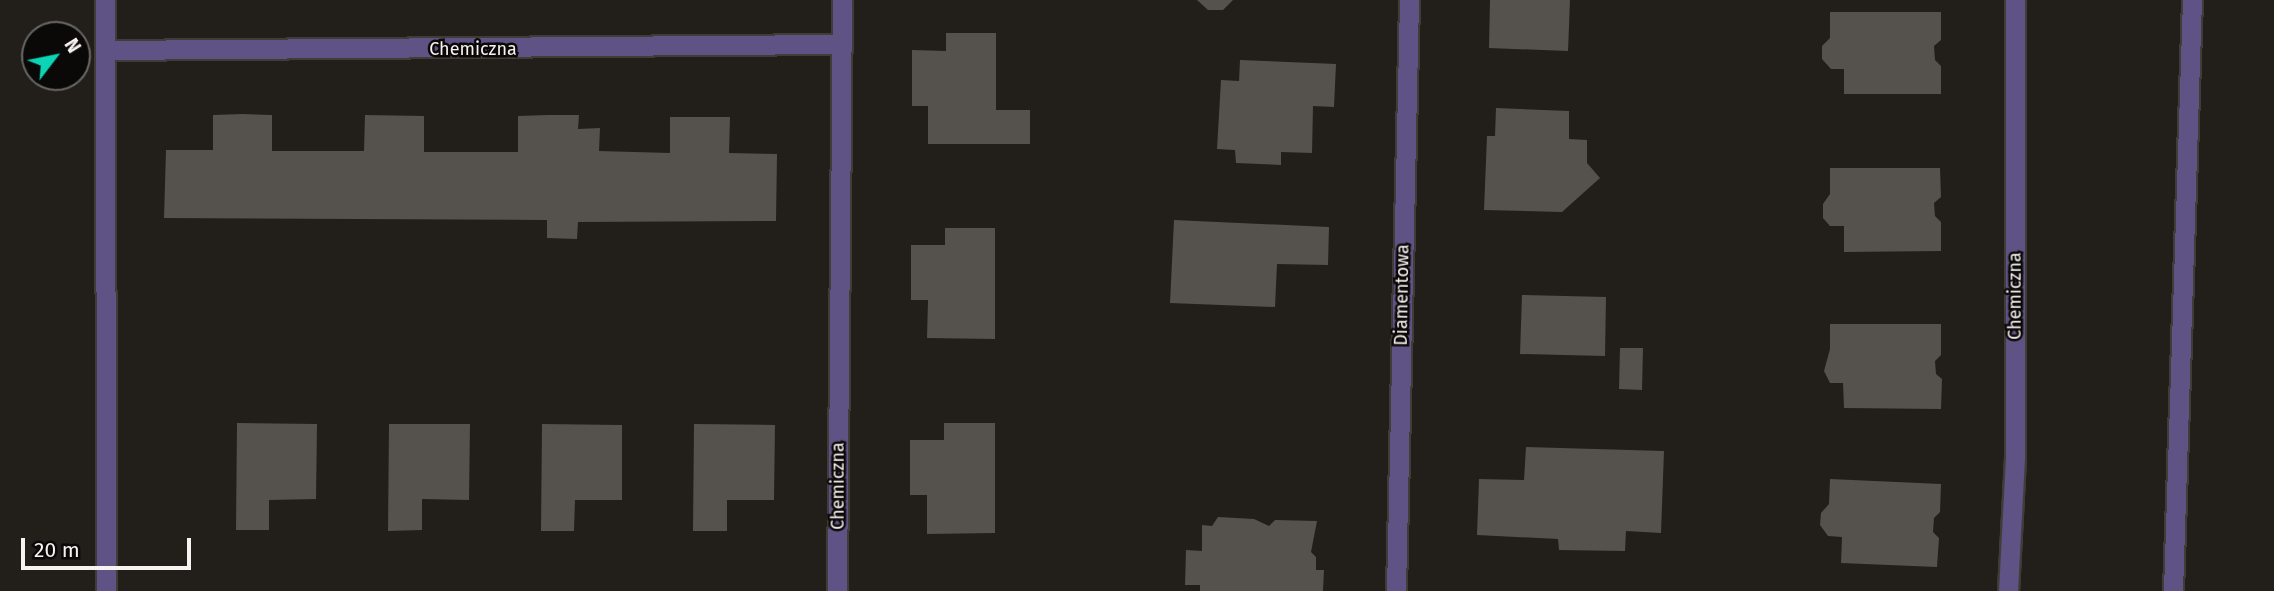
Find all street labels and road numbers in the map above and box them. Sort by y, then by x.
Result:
street label: Chemiczna [429,38,517,60]
street label: Diamentowa [1390,244,1414,346]
street label: Chemiczna [2004,252,2026,340]
street label: Chemiczna [827,442,849,530]

